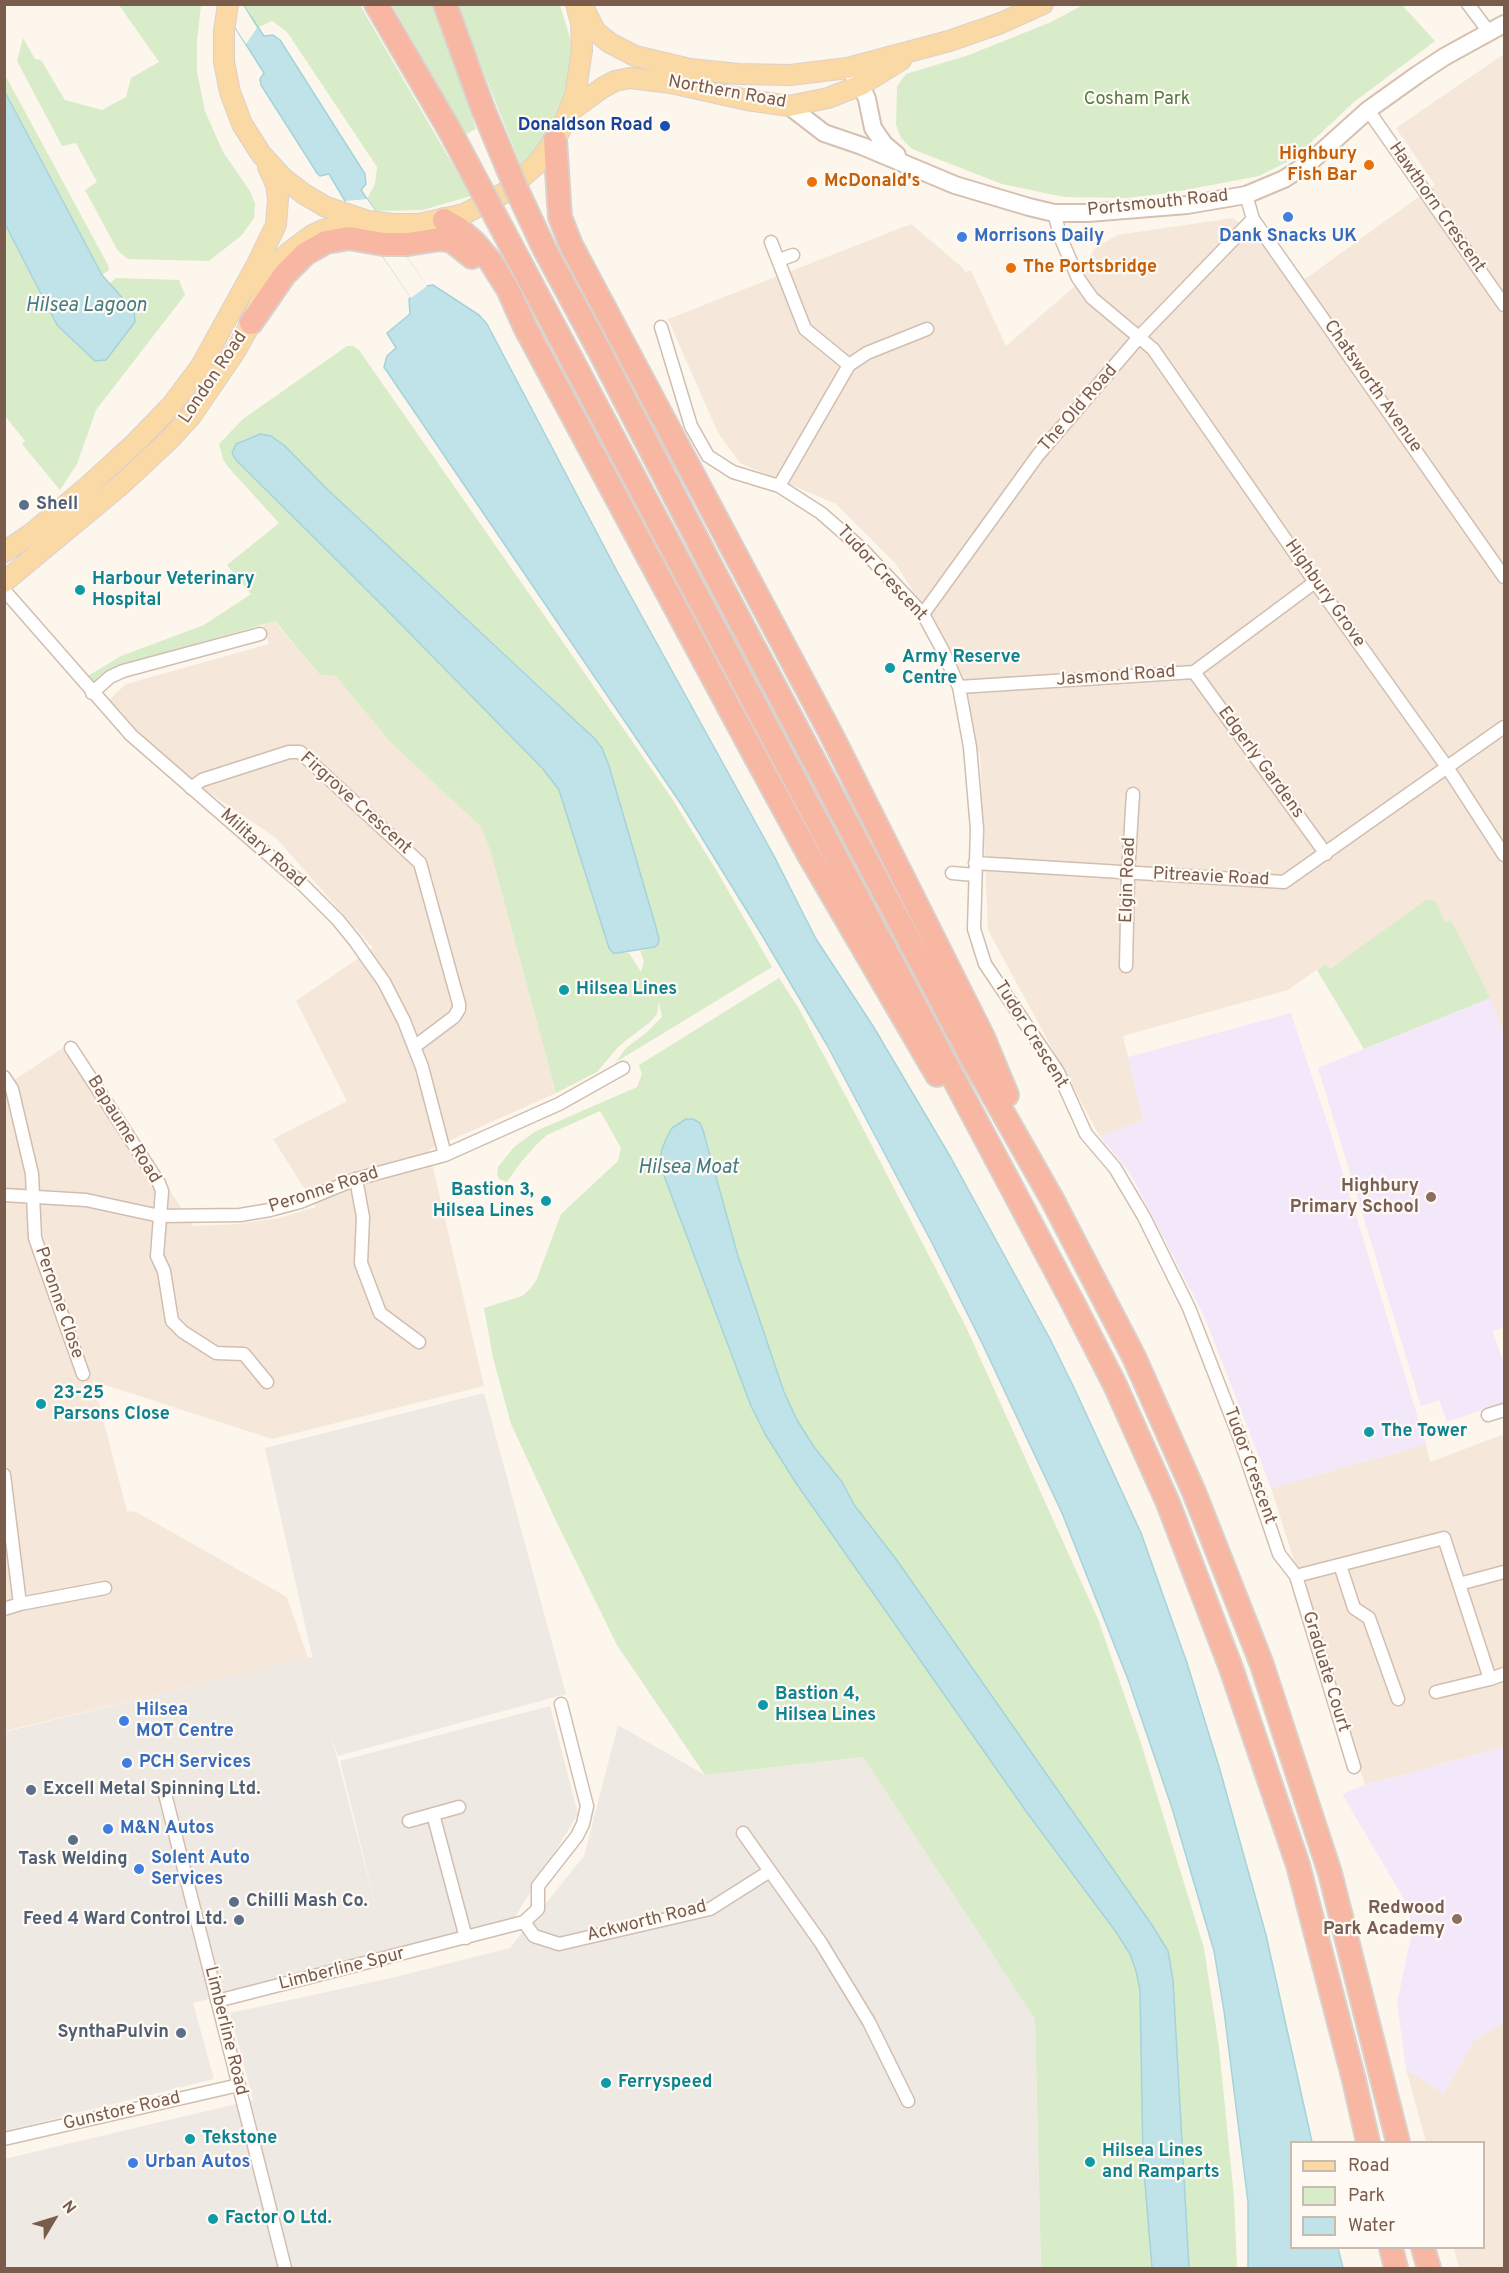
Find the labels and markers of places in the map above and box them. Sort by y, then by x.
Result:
place label: Donaldson Road [518,115,653,137]
marker: Donaldson Road [658,119,672,133]
place label: Highbury Fish Bar [1279,144,1357,186]
marker: Highbury Fish Bar [1362,158,1376,172]
place label: McDonald's [824,171,920,193]
marker: McDonald's [805,175,819,189]
marker: Dank Snacks UK [1281,210,1295,224]
place label: Morrisons Daily [974,226,1104,248]
place label: Dank Snacks UK [1219,226,1357,248]
marker: Morrisons Daily [955,230,969,244]
place label: The Portsbridge [1023,257,1157,279]
marker: The Portsbridge [1004,261,1018,275]
place label: Shell [36,494,78,516]
marker: Shell [17,498,31,512]
place label: Harbour Veterinary Hospital [92,569,255,612]
marker: Harbour Veterinary Hospital [73,583,87,597]
place label: Army Reserve Centre [902,647,1021,690]
marker: Army Reserve Centre [883,661,897,675]
place label: Hilsea Lines [576,979,677,1001]
marker: Hilsea Lines [557,983,571,997]
place label: Highbury Primary School [1290,1176,1419,1218]
place label: Bastion 3, Hilsea Lines [433,1180,534,1222]
marker: Highbury Primary School [1424,1190,1438,1204]
marker: Bastion 3, Hilsea Lines [539,1194,553,1208]
place label: 23-25 Parsons Close [53,1383,170,1426]
marker: 23-25 Parsons Close [34,1397,48,1411]
place label: The Tower [1381,1421,1467,1443]
marker: The Tower [1362,1425,1376,1439]
place label: Bastion 4, Hilsea Lines [775,1684,876,1726]
marker: Bastion 4, Hilsea Lines [756,1698,770,1712]
place label: Hilsea MOT Centre [136,1700,234,1742]
marker: Hilsea MOT Centre [117,1714,131,1728]
place label: PCH Services [139,1752,251,1774]
marker: PCH Services [120,1756,134,1770]
place label: Excell Metal Spinning Ltd. [43,1779,261,1801]
marker: Excell Metal Spinning Ltd. [24,1783,38,1797]
place label: M&N Autos [120,1818,214,1840]
marker: M&N Autos [101,1822,115,1836]
marker: Task Welding [66,1833,80,1847]
place label: Solent Auto Services [151,1848,250,1890]
place label: Task Welding [18,1849,128,1871]
marker: Solent Auto Services [132,1862,146,1876]
place label: Chilli Mash Co. [246,1891,368,1913]
marker: Chilli Mash Co. [227,1895,241,1909]
place label: Redwood Park Academy [1323,1898,1445,1940]
place label: Feed 4 Ward Control Ltd. [23,1909,227,1931]
marker: Redwood Park Academy [1450,1912,1464,1926]
marker: Feed 4 Ward Control Ltd. [232,1913,246,1927]
place label: SynthaPulvin [57,2022,169,2044]
marker: SynthaPulvin [174,2026,188,2040]
place label: Ferryspeed [618,2072,712,2094]
marker: Ferryspeed [599,2076,613,2090]
place label: Tekstone [202,2128,277,2150]
marker: Tekstone [183,2132,197,2146]
place label: Hilsea Lines and Ramparts [1102,2141,1220,2184]
place label: Urban Autos [145,2152,250,2174]
marker: Hilsea Lines and Ramparts [1083,2155,1097,2169]
marker: Urban Autos [126,2156,140,2170]
place label: Factor O Ltd. [225,2208,332,2230]
marker: Factor O Ltd. [206,2212,220,2226]

